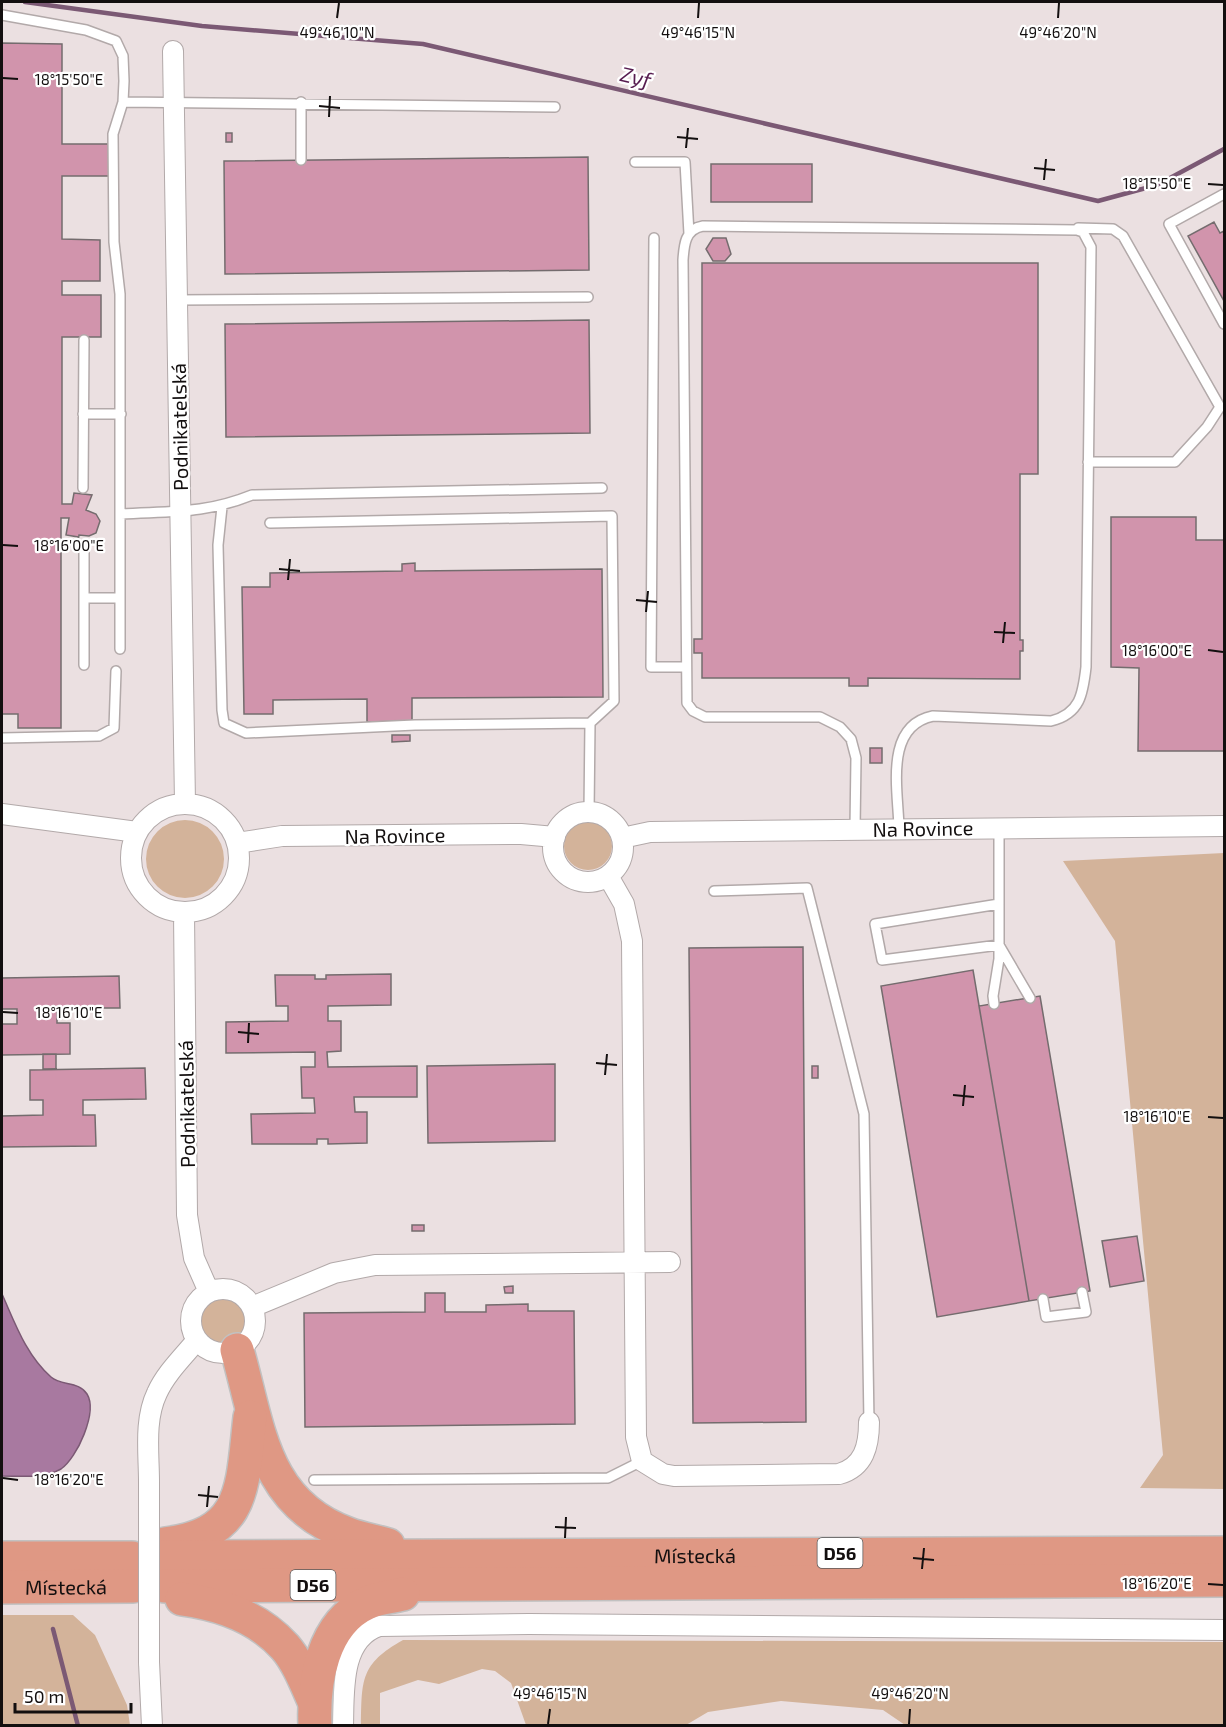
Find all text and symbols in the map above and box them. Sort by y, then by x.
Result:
text: 49°46'10"N [299,23,375,41]
text: 49°46'15"N [661,23,735,41]
text: 49°46'20"N [1019,23,1097,41]
water label: Zyf [618,60,656,93]
text: 18°15'50"E [35,70,103,88]
text: 18°15'50"E [1123,174,1191,192]
street label: Podnikatelská [166,363,192,491]
text: 18°16'00"E [34,536,104,554]
text: 18°16'00"E [1122,641,1192,659]
street label: Na Rovince [873,815,973,841]
street label: Na Rovince [345,822,445,848]
text: 18°16'10"E [36,1003,102,1021]
street label: Podnikatelská [173,1040,199,1168]
text: 18°16'10"E [1124,1107,1190,1125]
text: 18°16'20"E [34,1470,104,1488]
road number: D56 [818,1538,862,1568]
street label: Místecká [654,1543,736,1567]
road number: D56 [290,1570,336,1600]
street label: Místecká [25,1574,107,1599]
text: 18°16'20"E [1122,1574,1192,1592]
scale bar [15,1676,130,1714]
text: 49°46'15"N [513,1684,587,1702]
text: 49°46'20"N [871,1684,949,1702]
text: 50 m [24,1685,64,1707]

